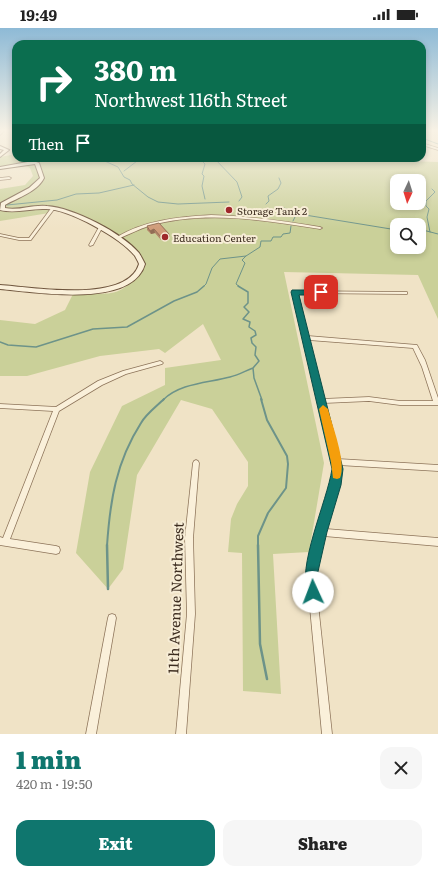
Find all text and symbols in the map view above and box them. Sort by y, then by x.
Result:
text: 19:49 [20,3,57,26]
text: 380 m [94,48,177,90]
icon: right [28,56,80,108]
text: Northwest 116th Street [94,86,287,113]
text: Then [28,132,64,155]
icon: arrive [72,132,94,154]
north arrow [390,174,426,210]
map controls [390,174,426,254]
place label: Storage Tank 2 [237,203,307,218]
marker: Storage Tank 2 [224,205,234,215]
button: search [390,218,426,254]
place label: Education Center [173,230,256,245]
marker: Education Center [160,232,170,242]
pin [304,275,338,309]
icon: arrive [310,281,332,303]
street label: 11th Avenue Northwest [162,521,188,674]
position arrow [292,571,334,613]
text: 1 min [16,741,81,776]
button: close [380,747,422,789]
text: 420 m · 19:50 [16,774,93,793]
button: Exit [16,820,215,866]
button: Share [223,820,422,866]

